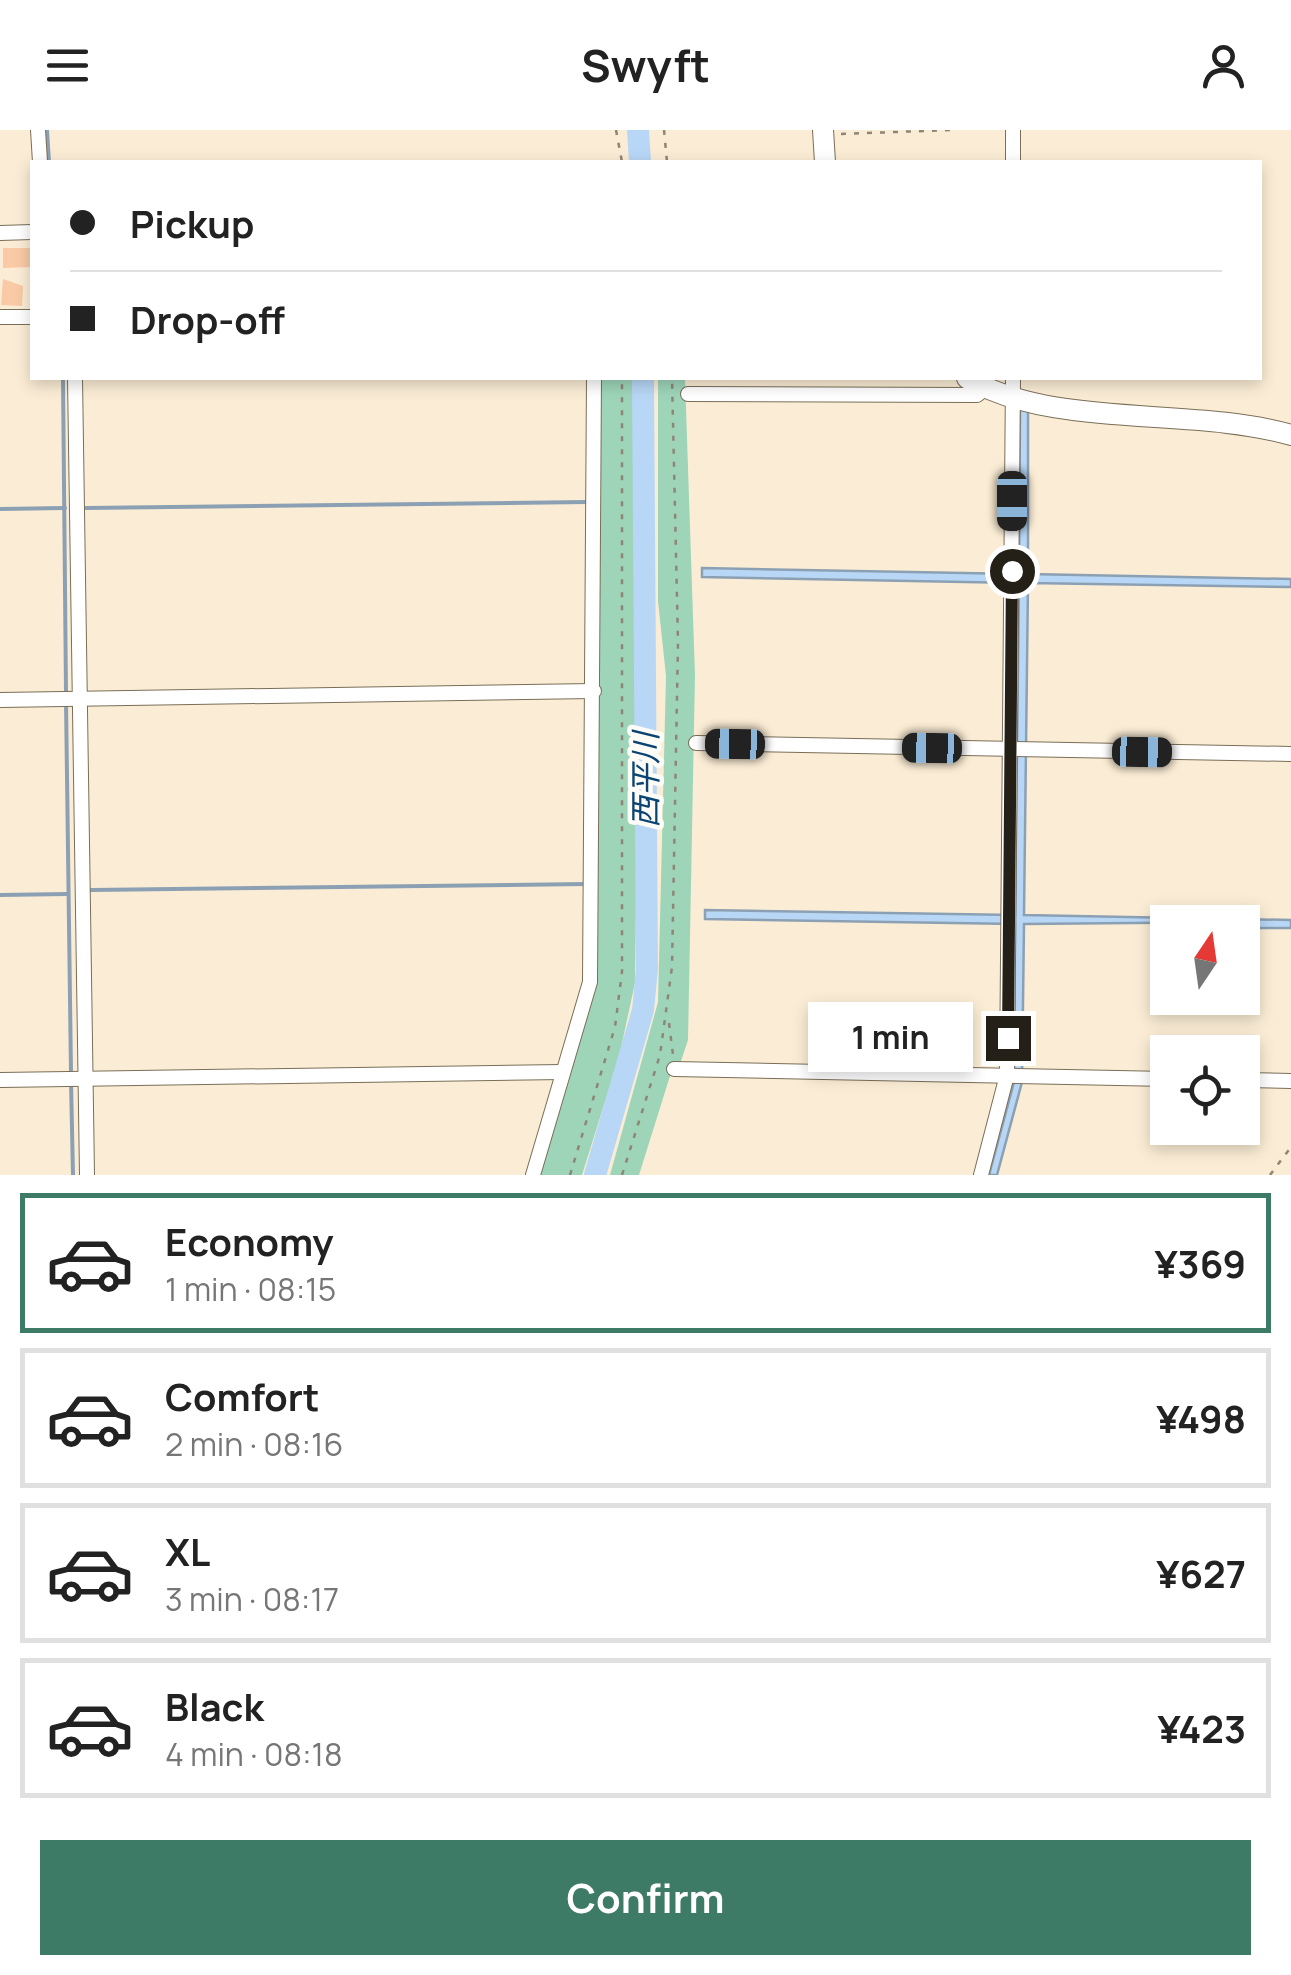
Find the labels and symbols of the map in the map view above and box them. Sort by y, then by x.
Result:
car [997,471,1027,531]
route start [990,549,1035,594]
car [705,728,765,760]
water label: 西平川 [623,729,667,828]
car [902,732,962,764]
car [1112,736,1172,768]
north arrow [1150,905,1260,1015]
callout: 1 min [808,1003,973,1073]
route end [986,1016,1031,1061]

